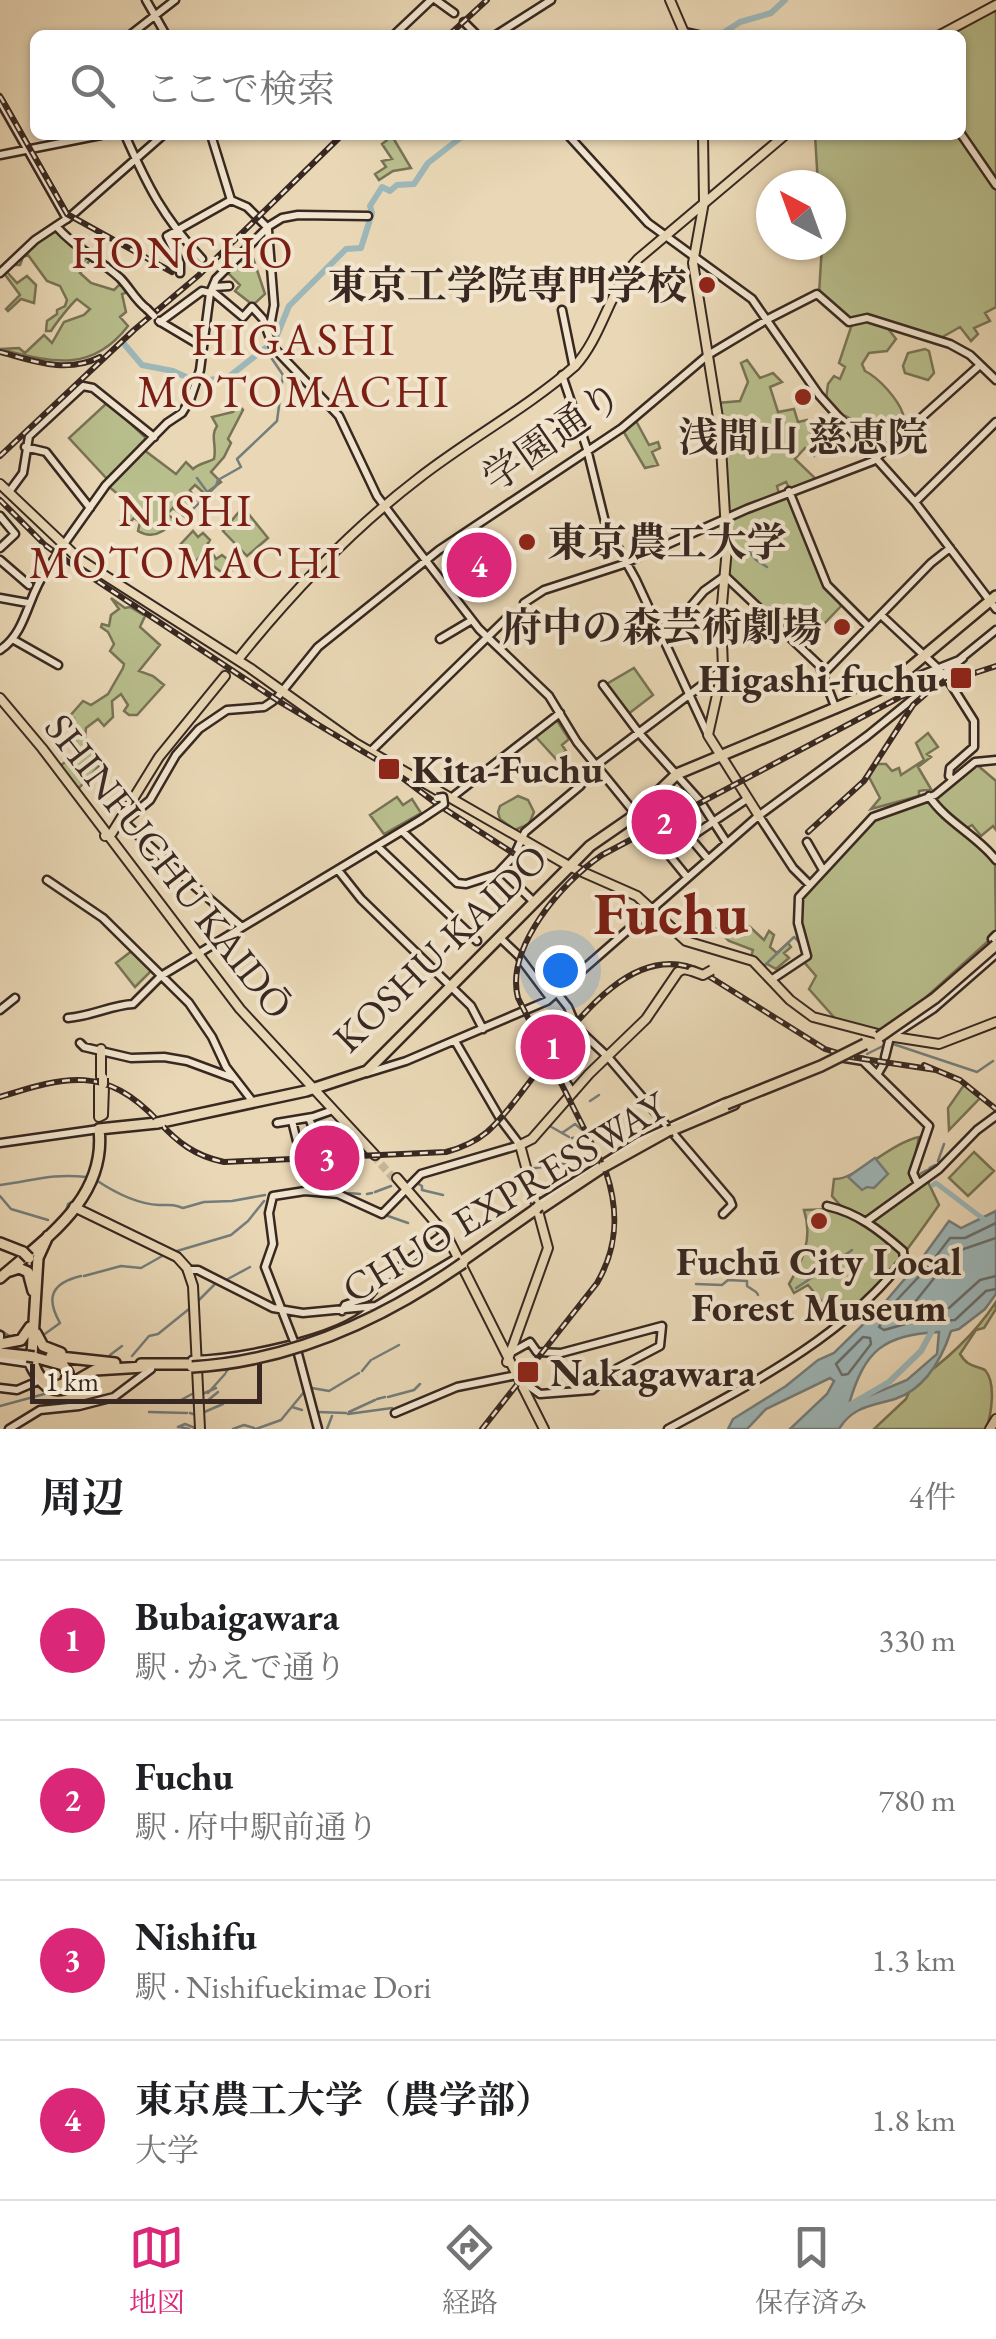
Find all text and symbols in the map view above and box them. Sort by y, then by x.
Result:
search box [30,30,966,140]
icon: search [65,58,120,113]
text: ここで検索 [145,64,335,113]
north arrow [756,170,846,260]
district label: HONCHO [71,223,295,281]
place label: 東京工学院専門学校 [327,259,687,311]
marker: 東京工学院専門学校 [696,274,718,296]
district label: HIGASHI MOTOMACHI [137,310,451,420]
street label: 学園通り [472,369,632,503]
marker: 浅間山 慈恵院 [792,386,814,408]
place label: 浅間山 慈恵院 [678,411,928,463]
district label: NISHI MOTOMACHI [29,481,343,591]
place label: 東京農工大学 [547,516,787,568]
pin: 4 [446,528,512,602]
marker: 東京農工大学 [516,531,538,553]
place label: 府中の森芸術劇場 [502,601,822,653]
marker: 府中の森芸術劇場 [831,616,853,638]
place label: Higashi-fuchu [698,652,938,704]
marker: Higashi-fuchu [948,665,974,691]
street label: SHINFUCHU KAIDŌ [33,703,305,1029]
place label: Kita-Fuchu [412,743,603,795]
marker: Kita-Fuchu [376,756,402,782]
pin: 2 [632,784,696,860]
street label: KOSHU-KAIDO [322,833,558,1063]
district label: Fuchu [593,874,749,952]
your location [535,945,586,996]
pin: 1 [520,1010,586,1084]
street label: CHUO EXPRESSWAY [332,1079,677,1314]
pin: 3 [294,1120,360,1196]
marker: Fuchū City Local Forest Museum [808,1210,830,1232]
place label: Fuchū City Local Forest Museum [676,1235,962,1333]
place label: Nakagawara [550,1346,756,1398]
scale bar [30,1359,262,1404]
marker: Nakagawara [515,1359,541,1385]
text: 1 km [45,1363,99,1399]
text: 周辺 [40,1470,124,1525]
text: 4件 [909,1476,956,1518]
text: Bubaigawara [135,1592,339,1641]
text: 1 [64,1619,81,1661]
text: 330 m [879,1619,956,1661]
text: 駅 · かえで通り [135,1646,346,1688]
text: Fuchu [135,1752,234,1801]
text: 2 [64,1779,81,1821]
text: 780 m [879,1779,956,1821]
text: 駅 · 府中駅前通り [135,1806,378,1848]
text: Nishifu [135,1912,257,1961]
text: 3 [64,1939,81,1981]
text: 1.3 km [872,1939,956,1981]
text: 駅 · Nishifuekimae Dori [135,1966,431,2008]
text: 東京農工大学（農学部） [135,2075,553,2124]
text: 4 [64,2099,81,2141]
text: 1.8 km [872,2099,956,2141]
text: 大学 [135,2129,199,2171]
tab: 地図 [129,2220,185,2320]
tab: 経路 [442,2220,498,2320]
tab: 保存済み [755,2220,867,2320]

